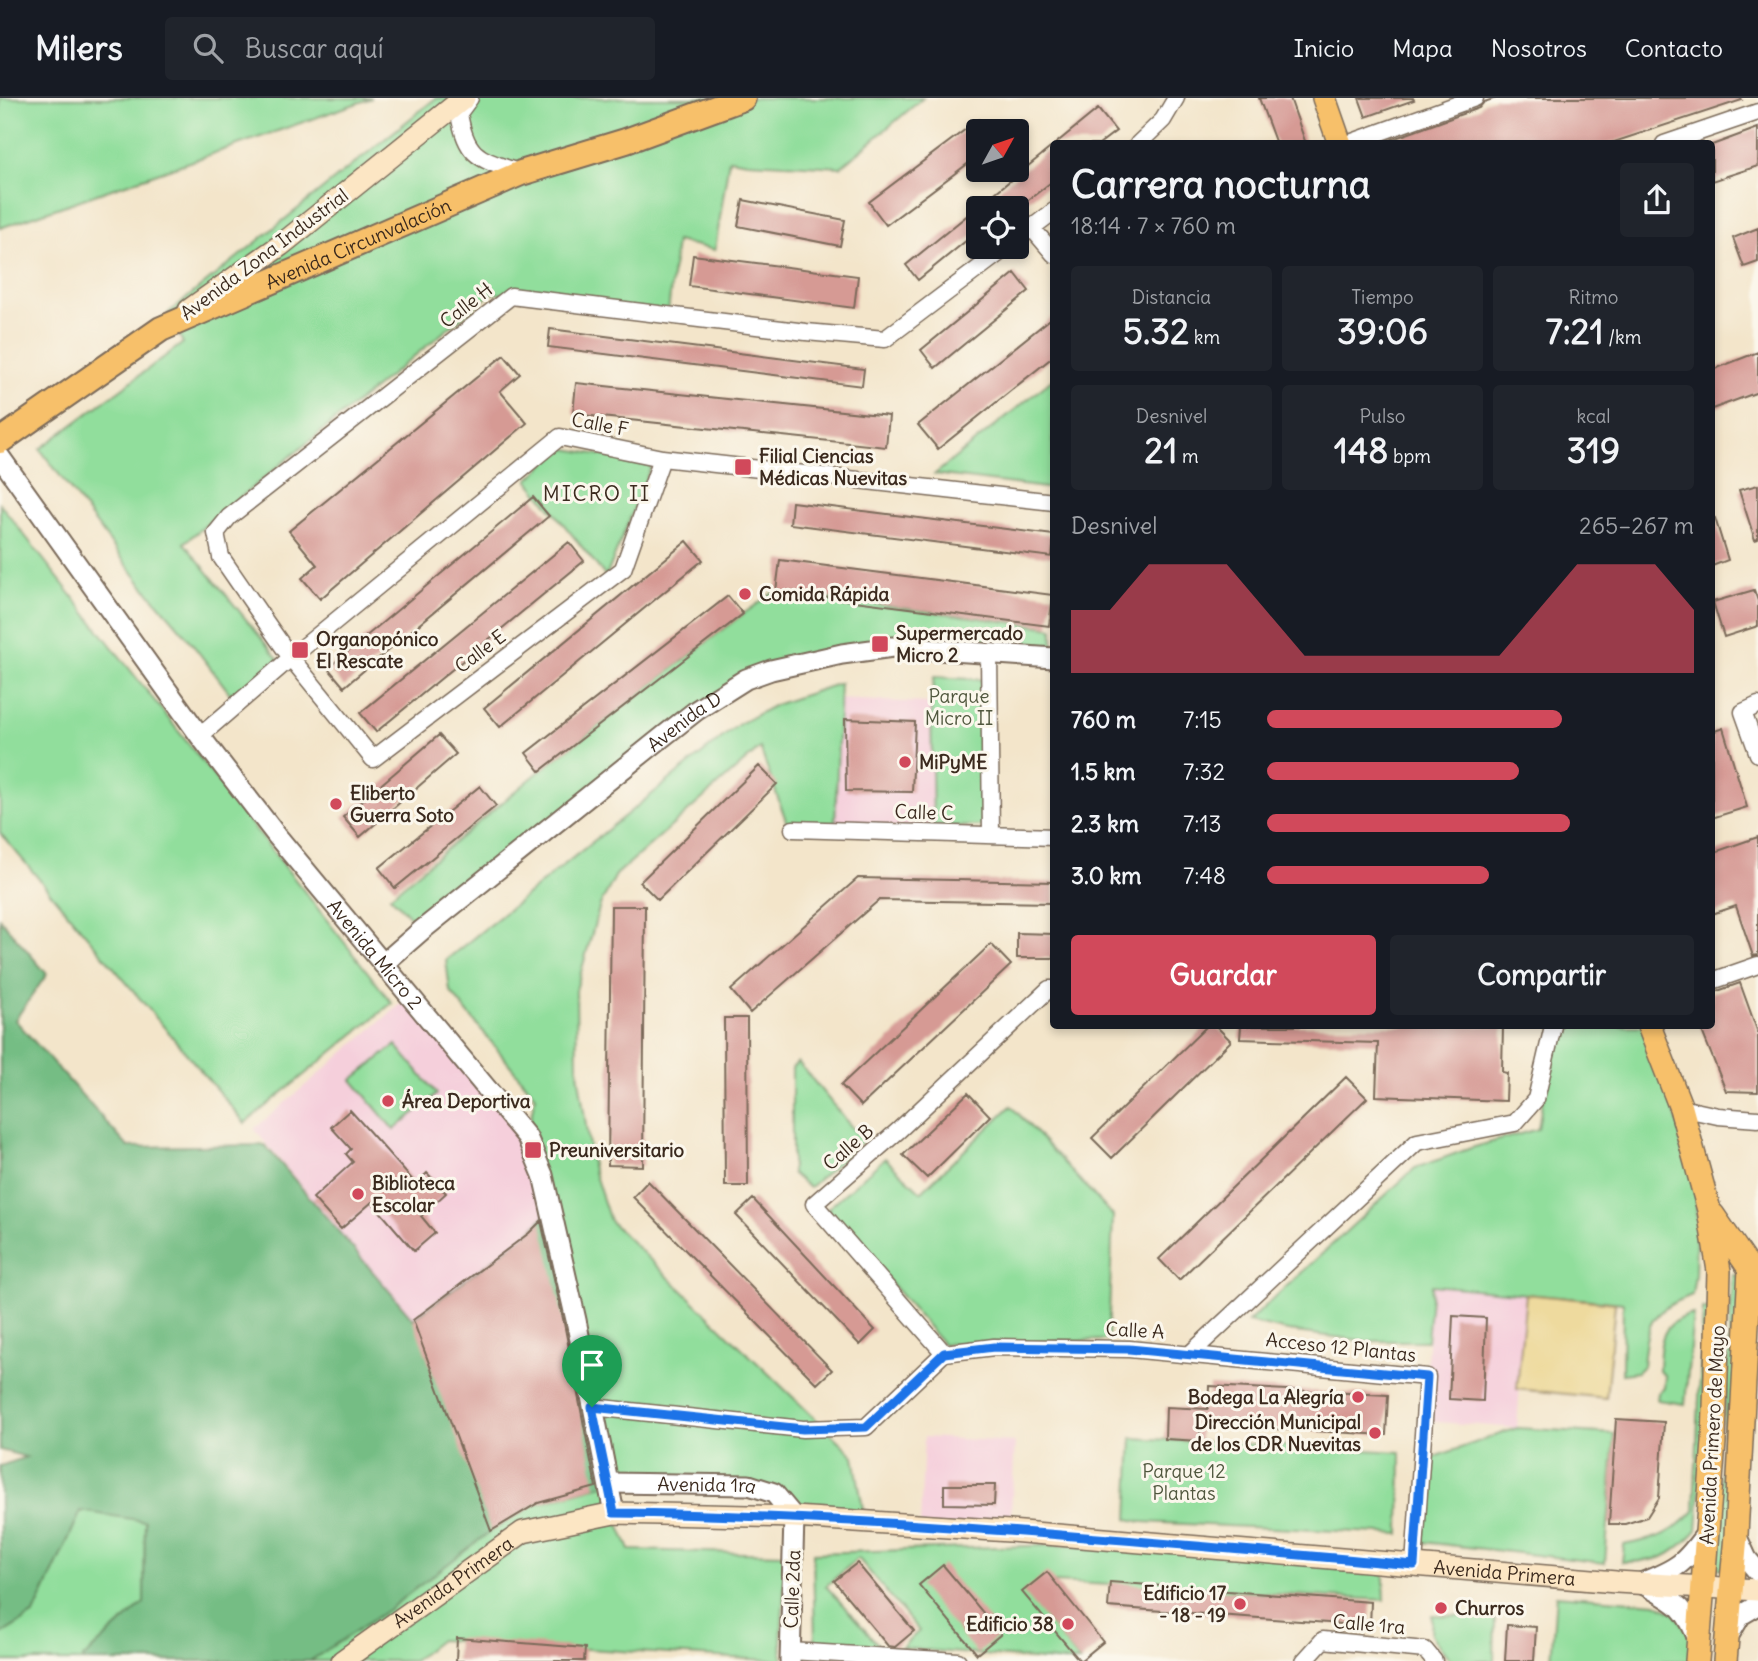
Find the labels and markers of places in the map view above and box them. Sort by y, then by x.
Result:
place label: Filial Ciencias Médicas Nuevitas [759,444,907,490]
marker: Filial Ciencias Médicas Nuevitas [733,457,753,477]
place label: Comida Rápida [759,582,890,606]
marker: Comida Rápida [737,586,753,602]
place label: Supermercado Micro 2 [896,621,1023,667]
place label: Organopónico El Rescate [316,627,439,673]
marker: Supermercado Micro 2 [870,634,890,654]
marker: Organopónico El Rescate [290,640,310,660]
place label: MiPyME [919,750,987,774]
marker: MiPyME [897,754,913,770]
place label: Eliberto Guerra Soto [350,781,454,827]
marker: Eliberto Guerra Soto [328,796,344,812]
place label: Área Deportiva [402,1088,531,1113]
marker: Área Deportiva [380,1093,396,1109]
place label: Preuniversitario [549,1138,685,1162]
marker: Preuniversitario [523,1140,543,1160]
place label: Biblioteca Escolar [372,1171,455,1217]
marker: Biblioteca Escolar [350,1186,366,1202]
pin [562,1335,622,1407]
place label: Bodega La Alegría [1188,1385,1344,1409]
marker: Bodega La Alegría [1350,1389,1366,1405]
place label: Dirección Municipal de los CDR Nuevitas [1191,1410,1361,1456]
marker: Dirección Municipal de los CDR Nuevitas [1367,1425,1383,1441]
place label: Edificio 17 - 18 - 19 [1143,1581,1227,1627]
marker: Edificio 17 - 18 - 19 [1232,1596,1248,1612]
place label: Churros [1455,1596,1524,1620]
marker: Churros [1433,1600,1449,1616]
place label: Edificio 38 [966,1612,1054,1636]
marker: Edificio 38 [1060,1616,1076,1632]

